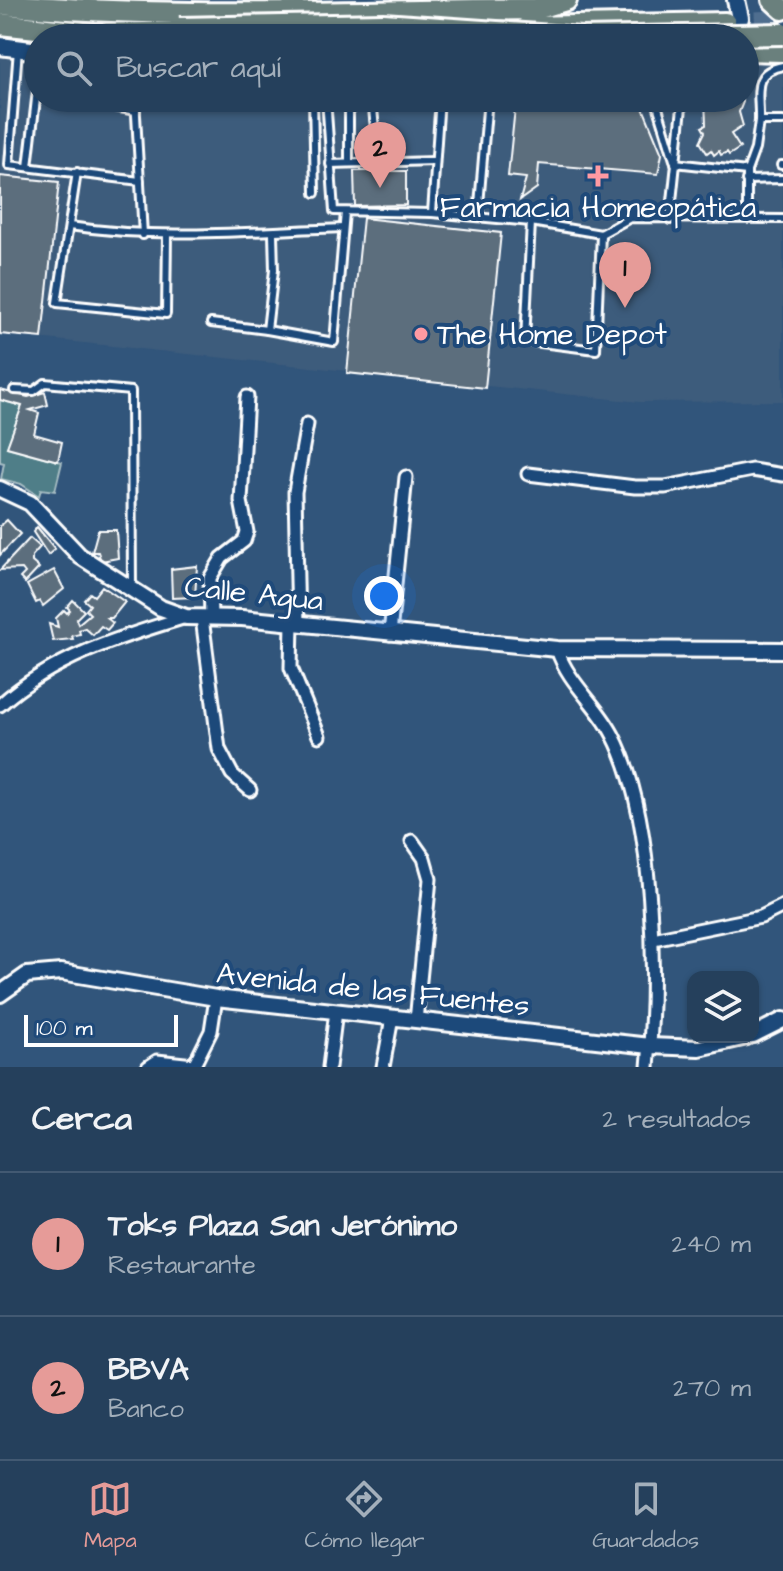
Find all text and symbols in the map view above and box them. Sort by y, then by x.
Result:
search box [24,24,759,112]
icon: search [52,46,96,90]
text: Buscar aquí [116,47,281,89]
pin: 2 [354,122,406,188]
marker: Farmacia Homeopática [589,167,607,185]
place label: Farmacia Homeopática [440,187,756,229]
pin: 1 [599,242,651,308]
place label: The Home Depot [437,314,667,356]
marker: The Home Depot [412,325,430,343]
street label: Calle Agua [182,566,325,623]
your location [364,576,404,616]
street label: Avenida de las Fuentes [214,953,531,1027]
map controls [687,971,759,1043]
button: layers [687,971,759,1043]
scale bar [24,1011,178,1047]
text: 100 m [36,1013,93,1044]
text: Cerca [32,1095,132,1143]
text: 2 resultados [602,1101,751,1137]
text: Toks Plaza San Jerónimo [108,1205,457,1247]
text: 1 [56,1226,60,1262]
text: 240 m [671,1226,751,1262]
text: Restaurante [108,1247,256,1283]
text: BBVA [108,1349,189,1391]
text: 2 [51,1370,65,1406]
text: 270 m [673,1370,751,1406]
text: Banco [108,1391,184,1427]
tab: Mapa [84,1477,137,1556]
tab: Cómo llegar [305,1477,424,1556]
tab: Guardados [592,1477,699,1556]

